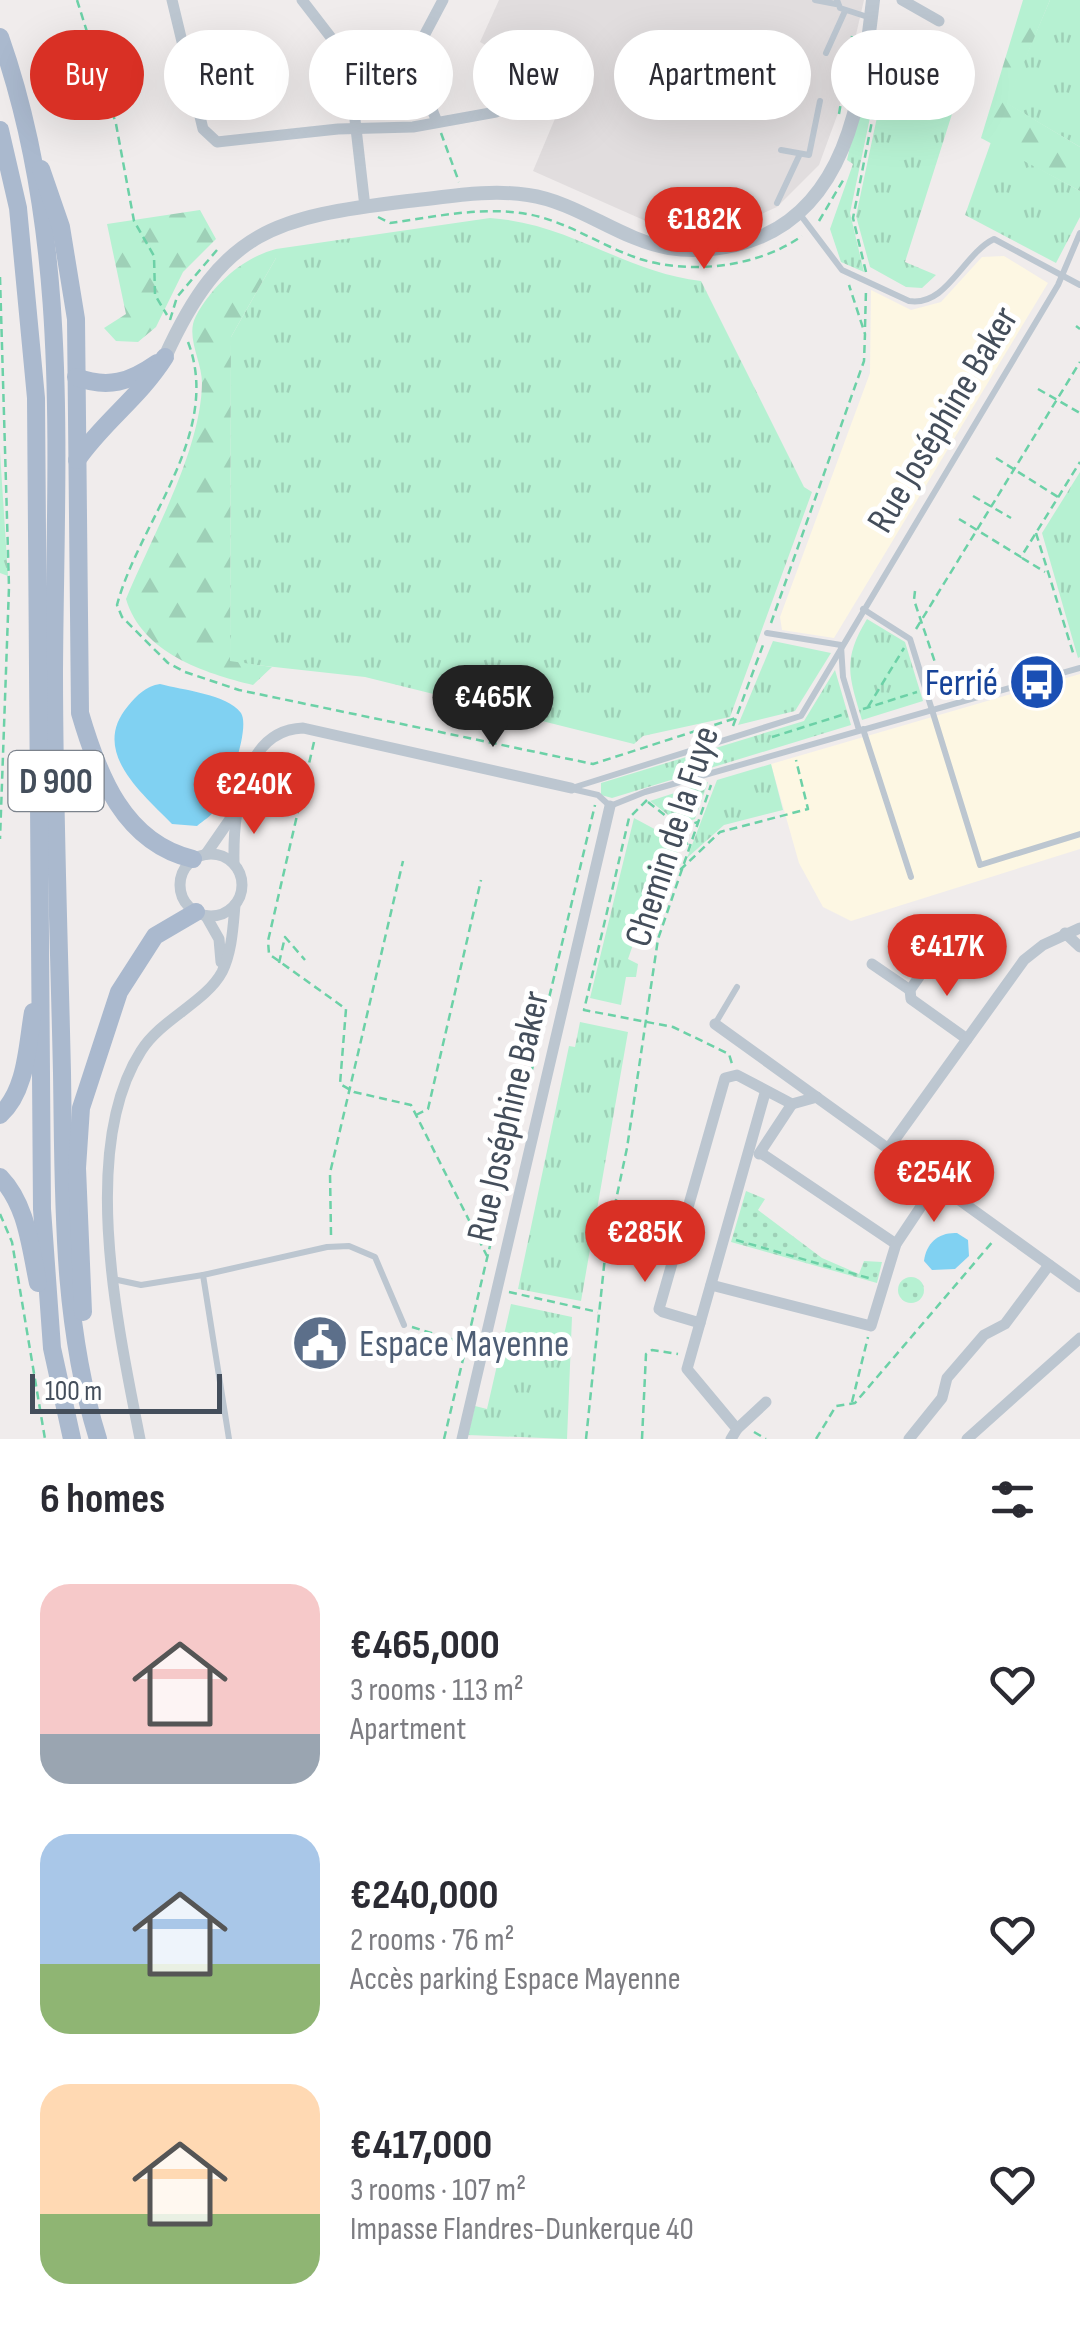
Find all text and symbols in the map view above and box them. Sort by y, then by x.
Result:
chip: Buy [30,30,144,120]
chip: Rent [164,30,289,120]
chip: Filters [309,30,453,120]
chip: New [473,30,594,120]
chip: Apartment [614,30,811,120]
chip: House [831,30,975,120]
pin: €182K [634,187,774,272]
text: €182K [667,200,741,239]
street label: Rue Joséphine Baker [858,299,1028,541]
bus stop icon: Ferrié [1007,652,1067,712]
place label: Ferrié [925,661,998,706]
pin: €465K [423,665,563,750]
text: €465K [454,678,532,717]
street label: Chemin de la Fuye [616,721,729,952]
road number: D 900 [8,751,104,811]
pin: €240K [184,752,324,837]
text: €240K [216,765,292,804]
pin: €417K [877,914,1017,999]
text: €417K [910,927,984,966]
street label: Rue Joséphine Baker [458,987,559,1246]
pin: €254K [864,1140,1004,1225]
text: €254K [896,1153,972,1192]
pin: €285K [575,1200,715,1285]
text: €285K [607,1213,683,1252]
public building icon: Espace Mayenne [290,1313,350,1373]
place label: Espace Mayenne [359,1322,569,1367]
scale bar [30,1369,222,1414]
text: 100 m [45,1375,102,1408]
icon: filters [985,1472,1040,1527]
text: 6 homes [40,1474,165,1525]
text: €465,000 [350,1620,500,1671]
icon: home [120,1624,240,1744]
icon: heart [985,1657,1040,1712]
text: 3 rooms · 113 m² [350,1671,524,1710]
text: Apartment [350,1710,466,1749]
text: €240,000 [350,1870,498,1921]
icon: home [120,1874,240,1994]
icon: heart [985,1907,1040,1962]
text: 2 rooms · 76 m² [350,1921,514,1960]
text: Accès parking Espace Mayenne [350,1960,681,1999]
text: €417,000 [350,2120,492,2171]
icon: home [120,2124,240,2244]
icon: heart [985,2157,1040,2212]
text: 3 rooms · 107 m² [350,2171,526,2210]
text: Impasse Flandres-Dunkerque 40 [350,2210,694,2249]

